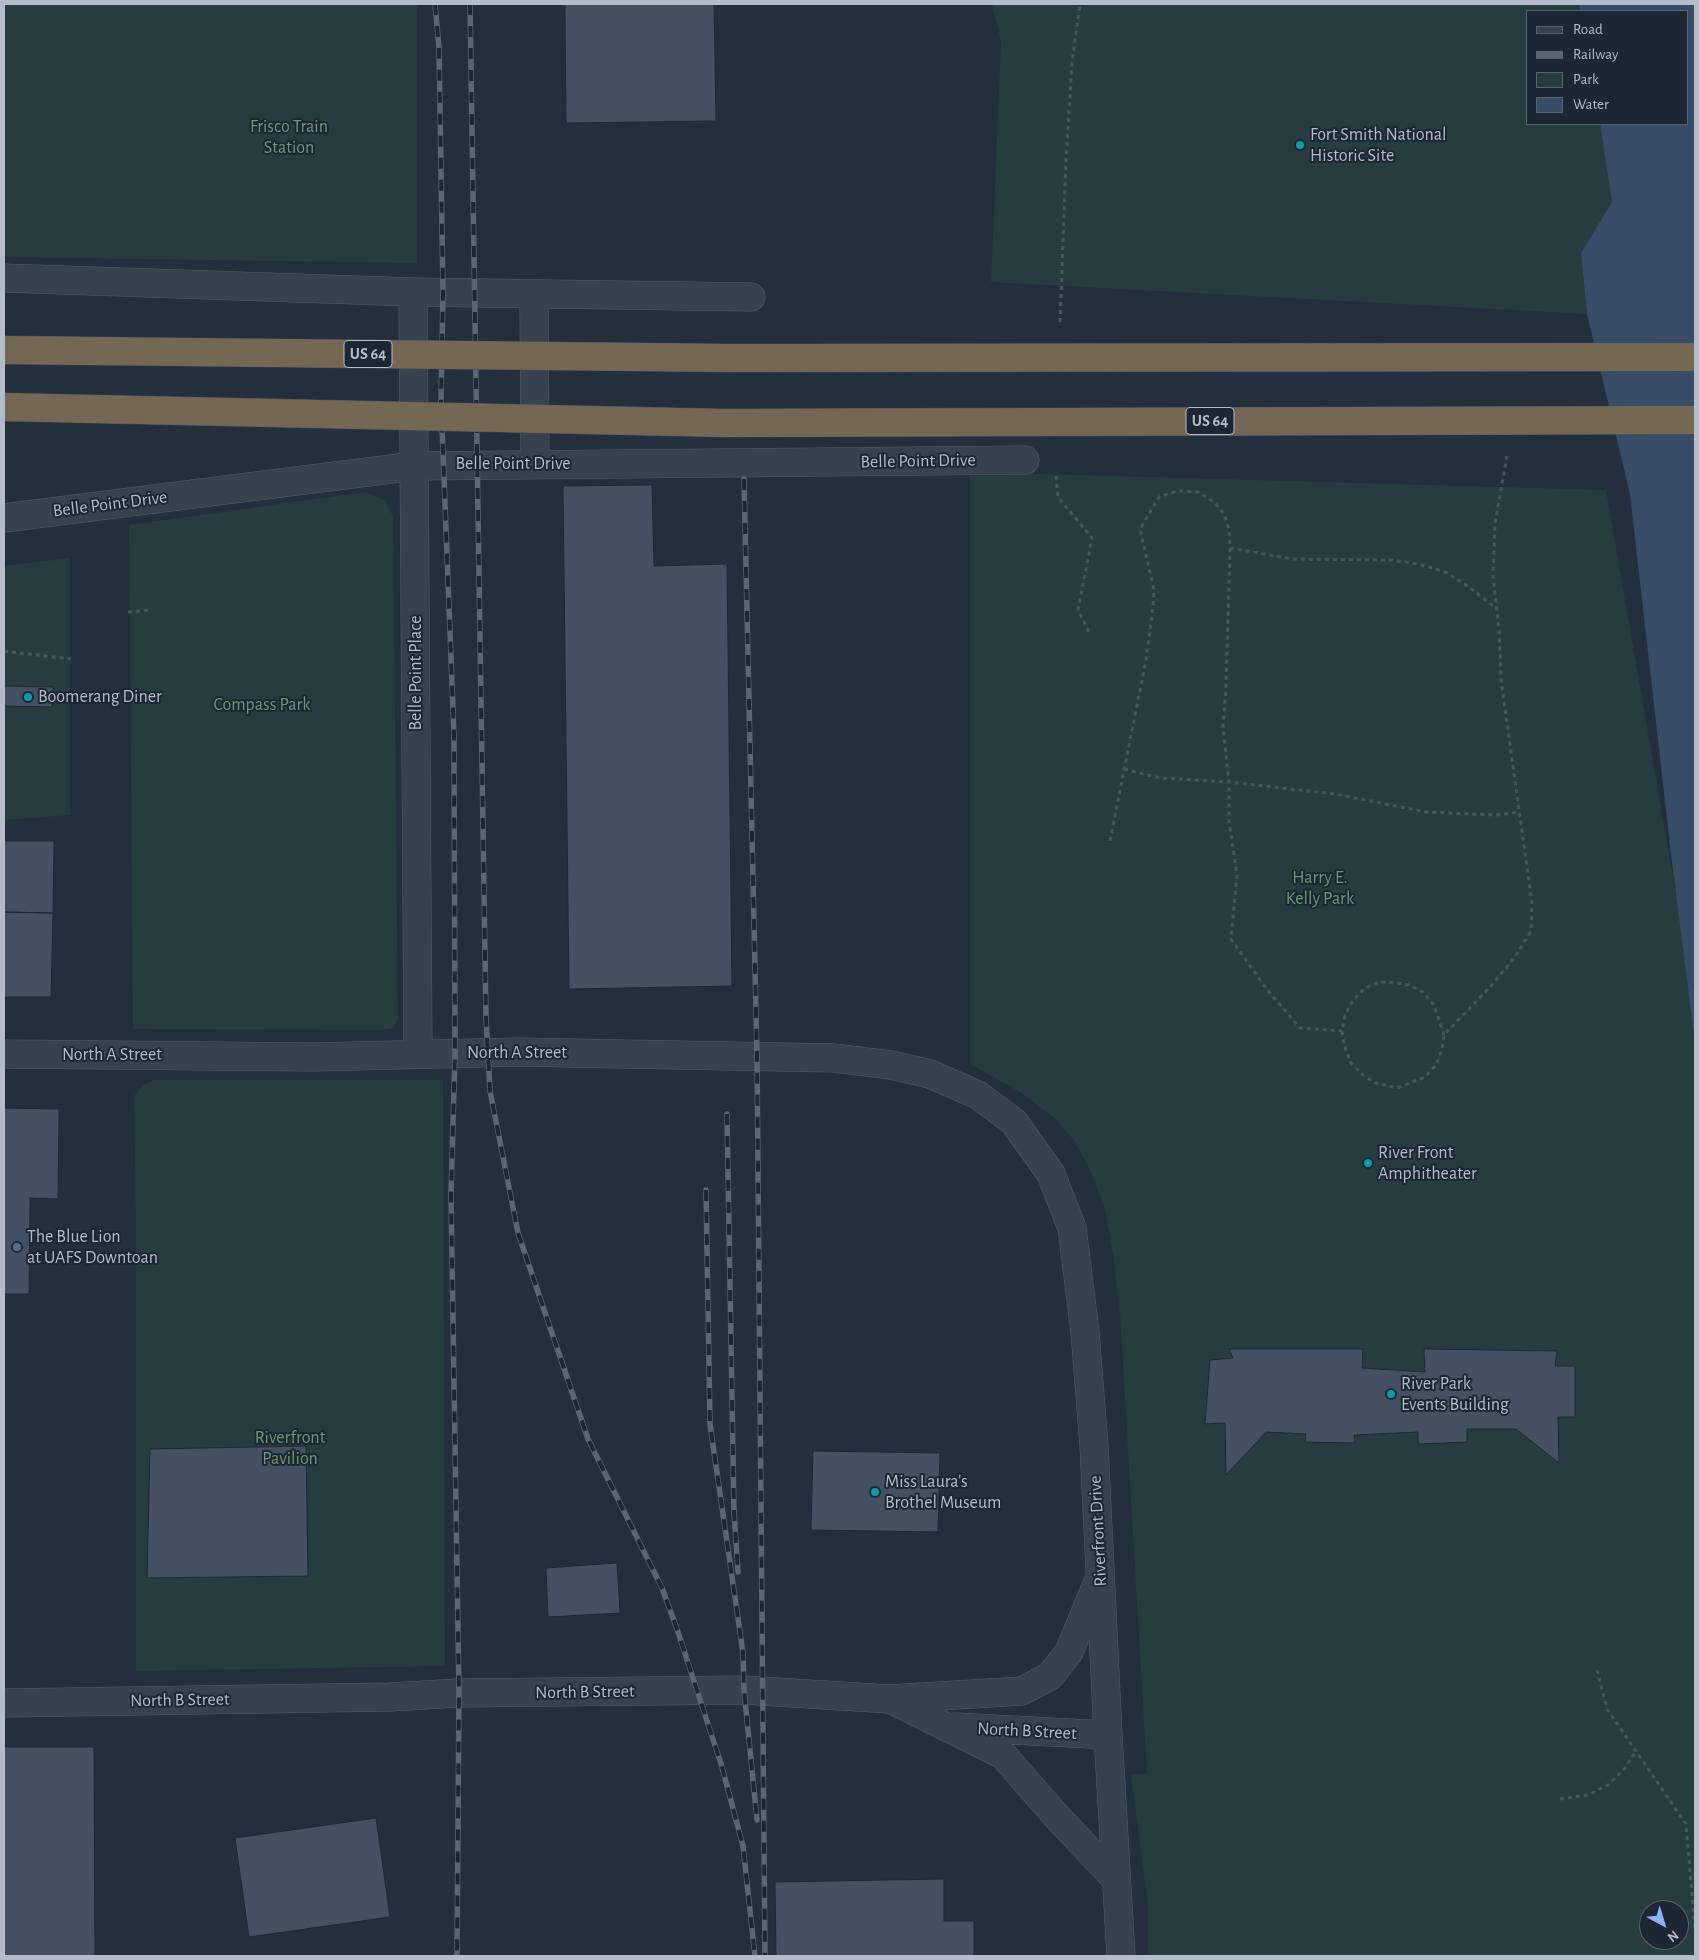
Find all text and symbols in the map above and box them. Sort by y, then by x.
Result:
legend [1526,10,1689,125]
text: Road [1573,22,1603,37]
text: Railway [1573,47,1618,62]
text: Park [1573,72,1599,87]
text: Water [1573,97,1609,112]
park label: Frisco Train Station [250,116,328,158]
place label: Fort Smith National Historic Site [1310,124,1447,166]
marker: Fort Smith National Historic Site [1294,139,1306,151]
road number: US 64 [344,340,392,368]
road number: US 64 [1186,408,1234,434]
street label: Belle Point Drive [860,449,976,473]
street label: Belle Point Drive [455,453,571,475]
street label: Belle Point Drive [52,486,168,522]
street label: Belle Point Place [405,615,427,731]
place label: Boomerang Diner [38,686,162,708]
marker: Boomerang Diner [22,691,34,703]
park label: Compass Park [214,694,310,716]
park label: Harry E. Kelly Park [1286,867,1354,910]
street label: North A Street [467,1042,567,1064]
street label: North A Street [62,1044,162,1066]
place label: River Front Amphitheater [1378,1142,1477,1184]
marker: River Front Amphitheater [1362,1157,1374,1169]
place label: The Blue Lion at UAFS Downtoan [27,1226,158,1268]
marker: The Blue Lion at UAFS Downtoan [11,1241,23,1253]
place label: River Park Events Building [1401,1373,1509,1416]
marker: River Park Events Building [1385,1388,1397,1400]
park label: Riverfront Pavilion [255,1427,325,1470]
place label: Miss Laura's Brothel Museum [885,1471,1001,1514]
street label: Riverfront Drive [1084,1475,1112,1587]
marker: Miss Laura's Brothel Museum [869,1486,881,1498]
street label: North B Street [535,1680,635,1704]
street label: North B Street [130,1688,230,1712]
street label: North B Street [977,1718,1077,1744]
north arrow [1639,1900,1689,1950]
text: N [1665,1927,1681,1944]

